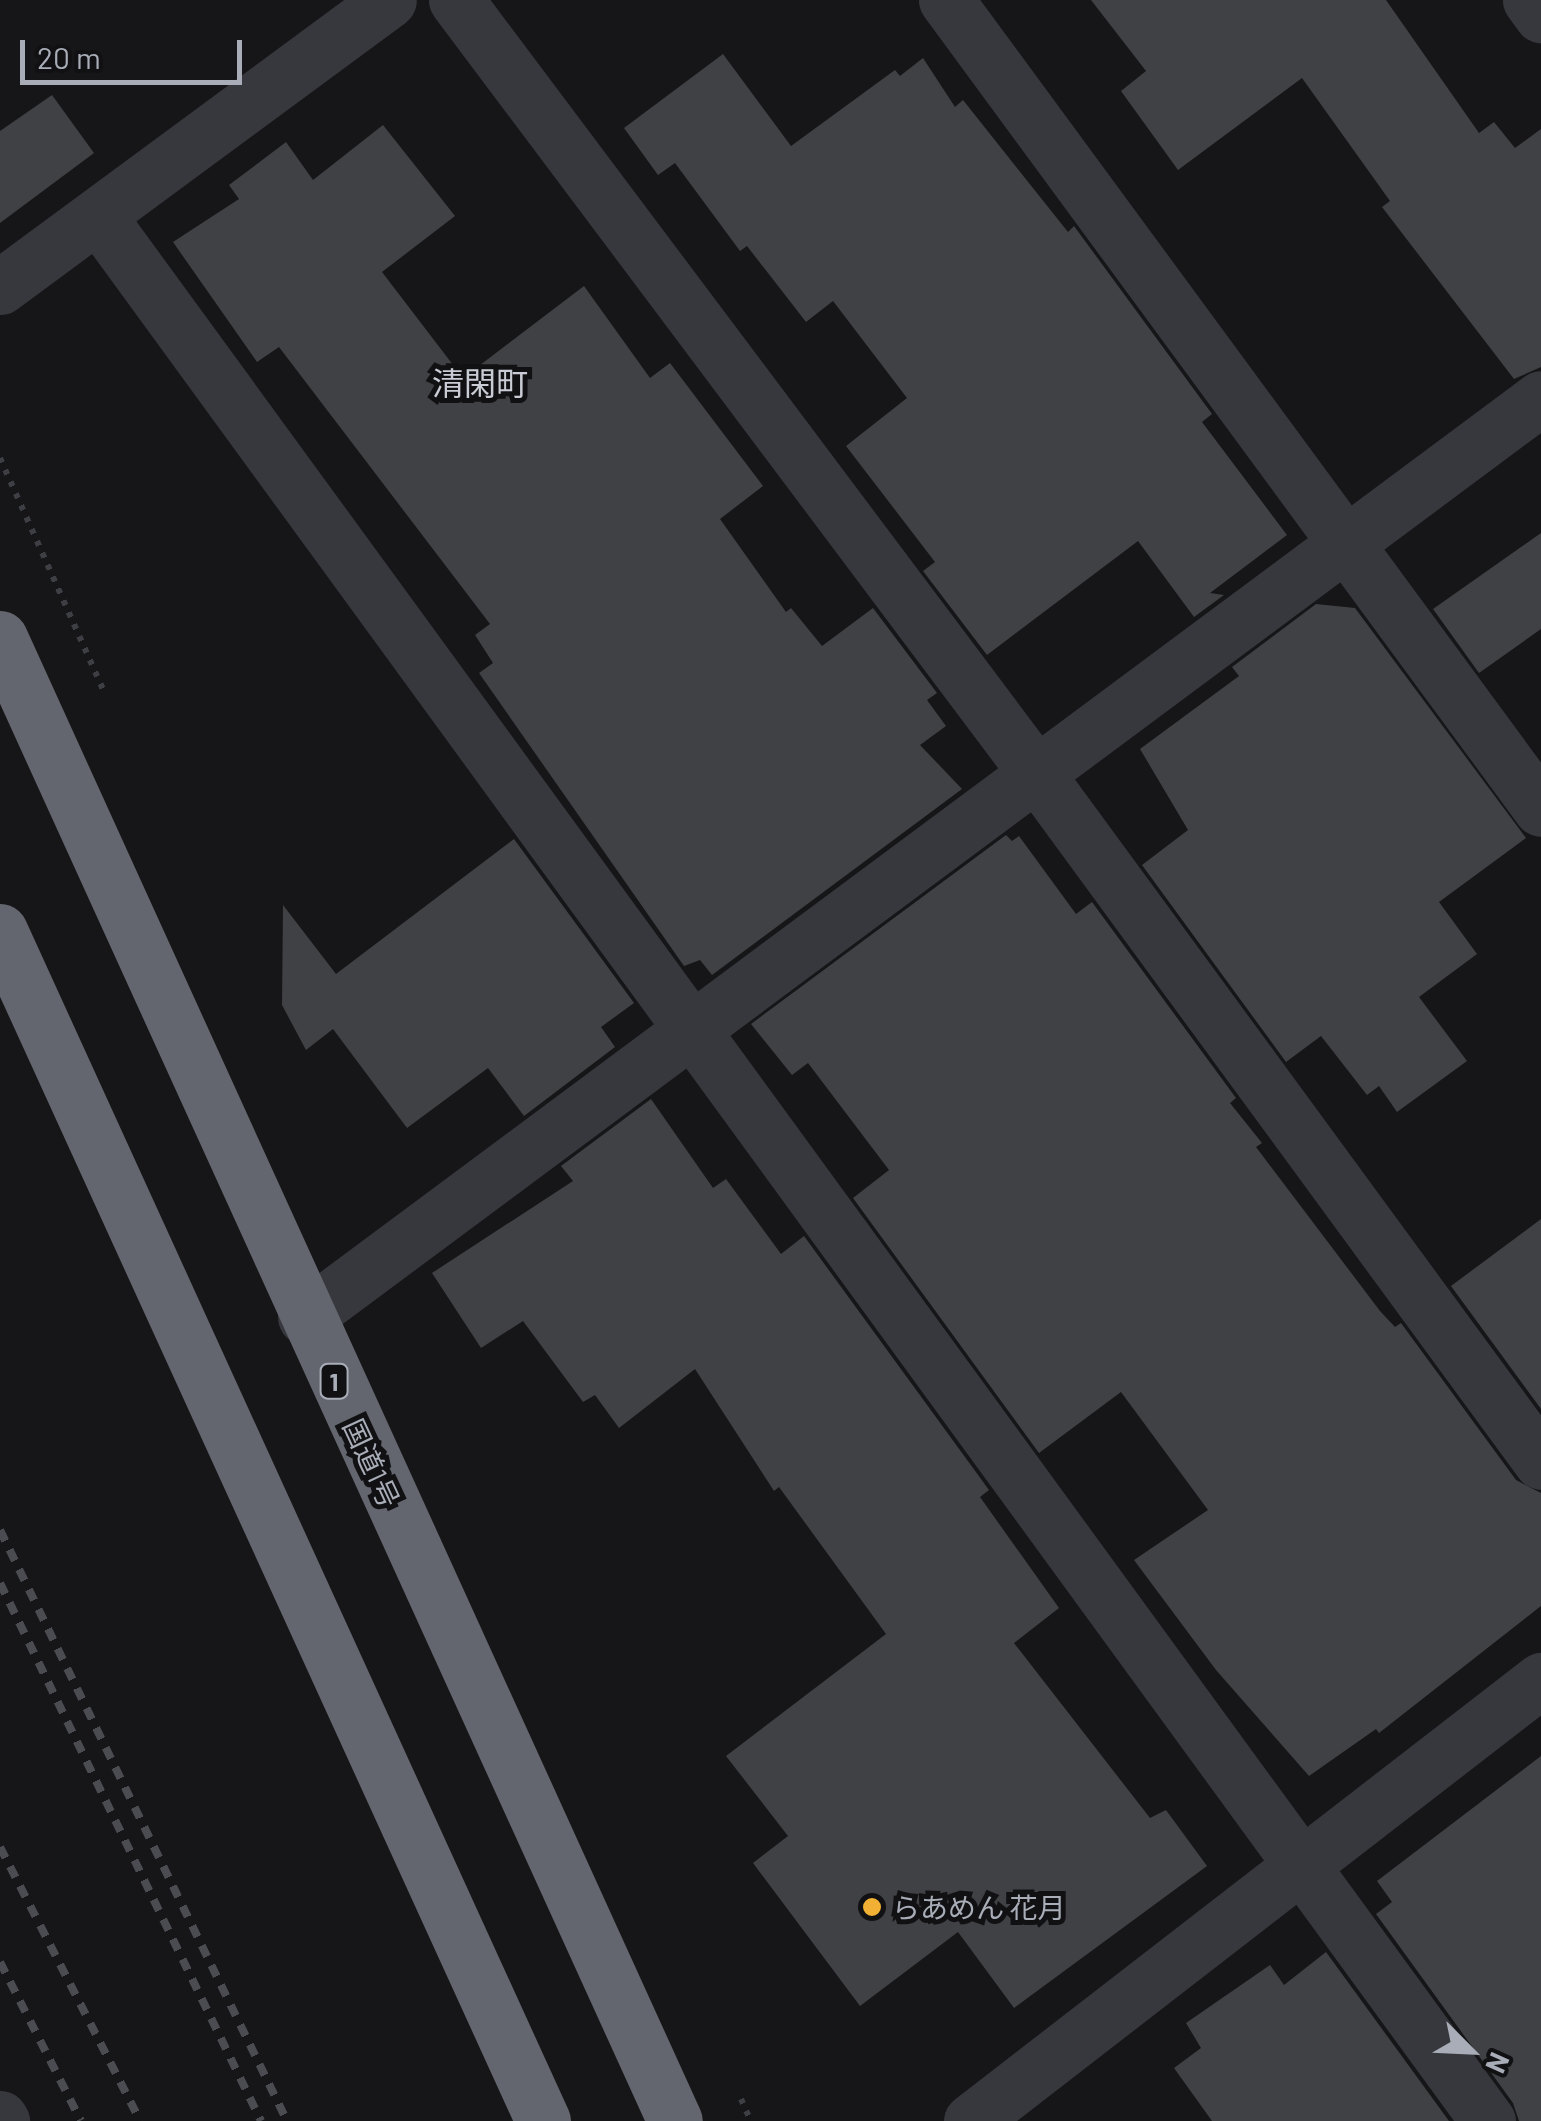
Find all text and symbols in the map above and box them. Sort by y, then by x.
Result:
scale bar [25,20,248,82]
text: 20 m [37,39,101,75]
district label: 清閑町 [432,363,528,401]
road number: 1 [319,1361,349,1401]
street label: 国道1号 [337,1413,407,1513]
place label: らあめん 花月 [892,1890,1066,1924]
marker: らあめん 花月 [861,1896,883,1918]
north arrow [1421,2001,1521,2101]
text: N [1479,2048,1518,2079]

